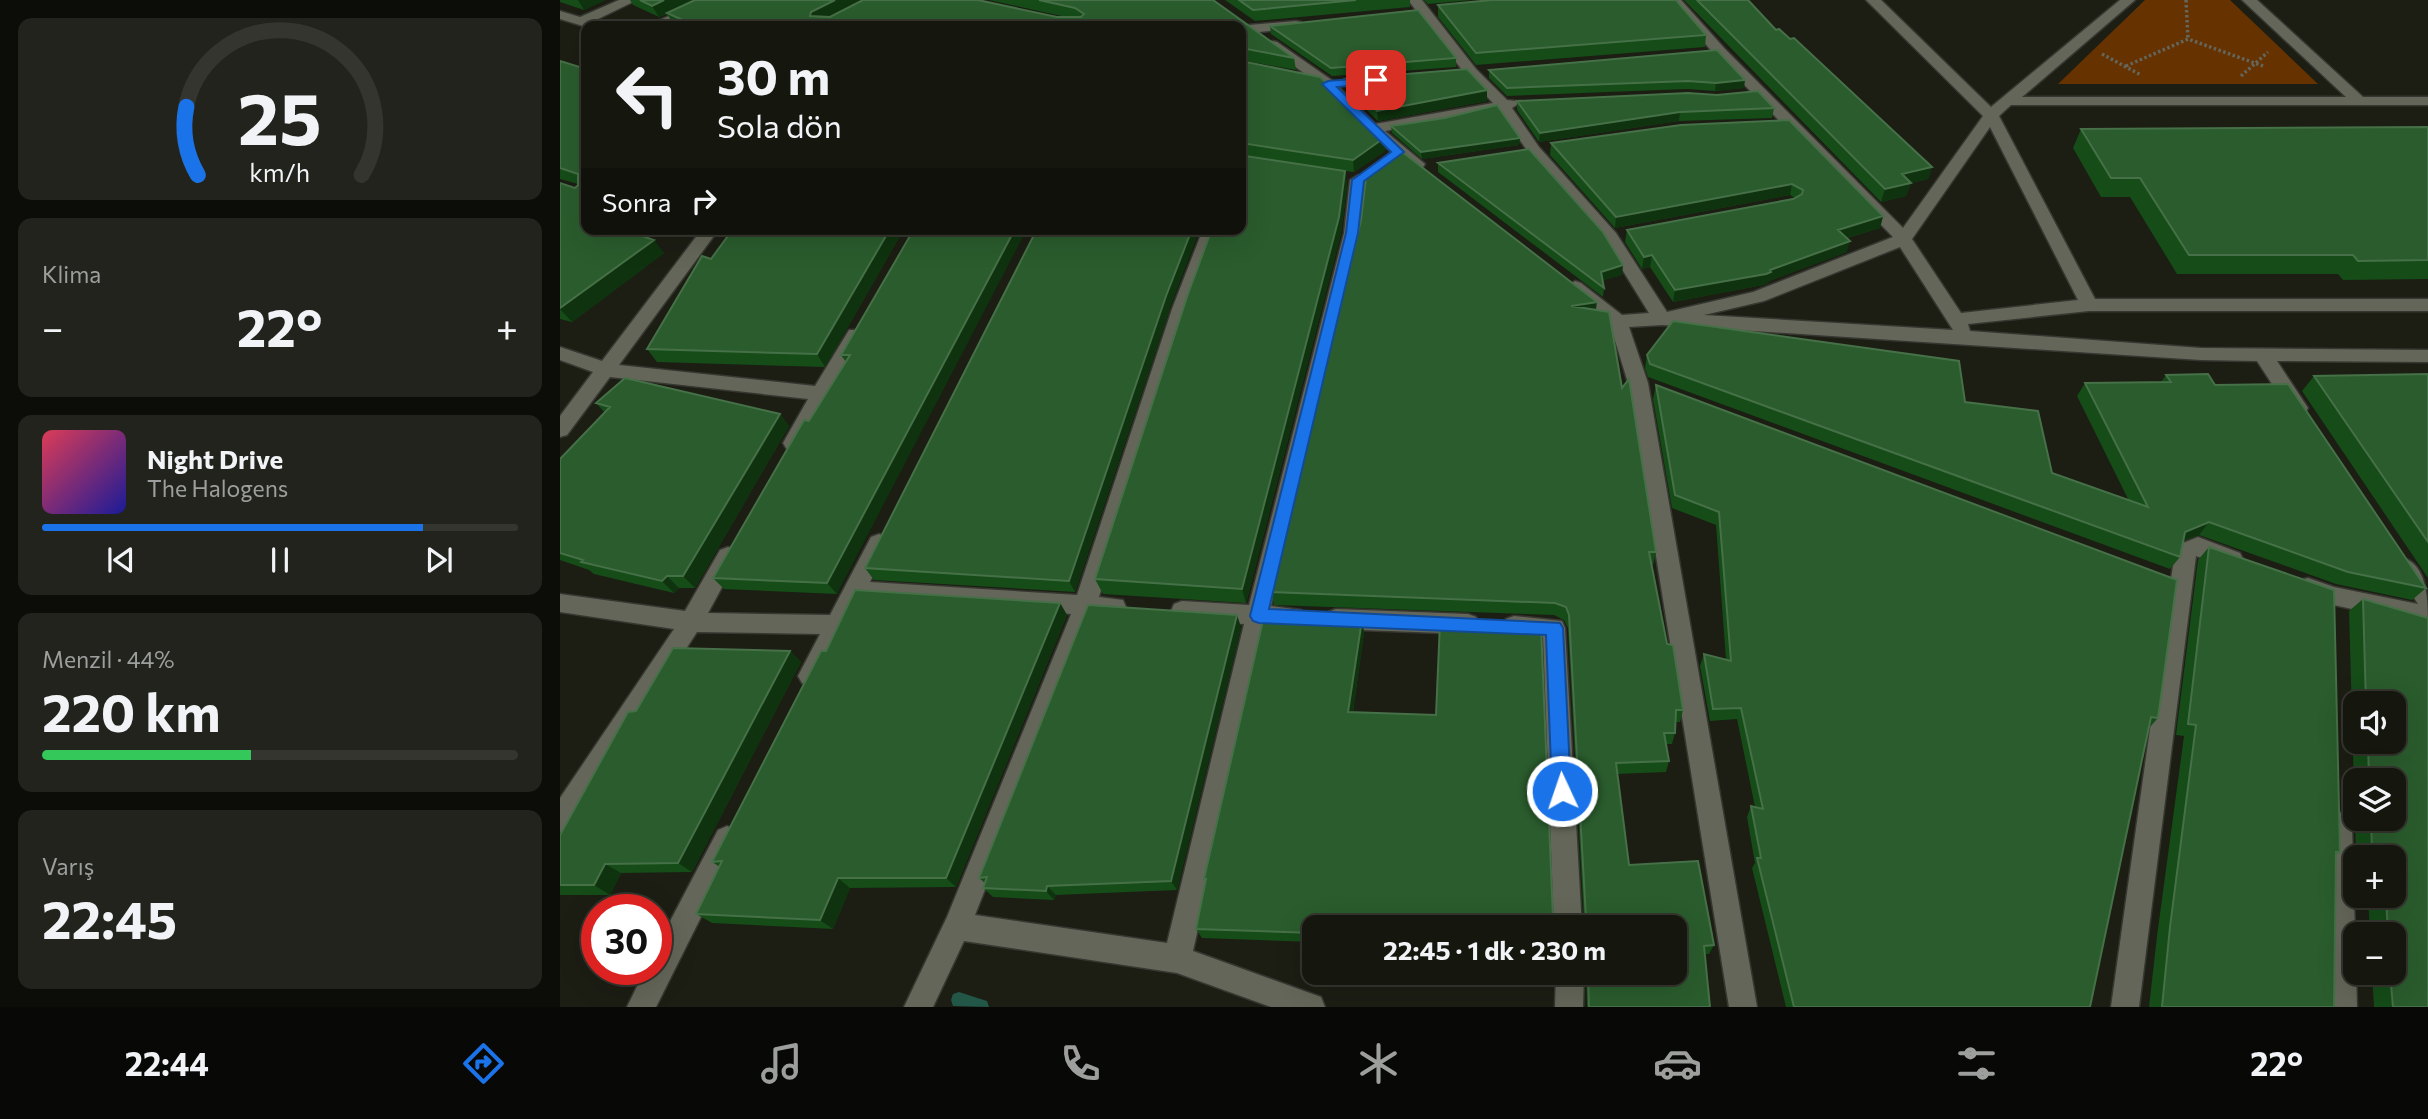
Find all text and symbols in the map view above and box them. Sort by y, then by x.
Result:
text: 30 m [717,45,830,105]
icon: left [602,49,693,140]
pin [1346,50,1406,110]
icon: arrive [1357,61,1395,99]
text: 25 [238,71,322,160]
text: Sola dön [717,105,842,145]
text: km/h [250,157,310,187]
icon: right [685,182,723,220]
text: Sonra [602,186,671,217]
text: Klima [42,260,101,288]
text: 22° [237,294,322,358]
text: − [42,303,64,350]
text: + [496,303,518,350]
text: Night Drive [147,443,283,474]
text: The Halogens [147,474,288,502]
icon: previous [102,541,140,579]
icon: pause [261,541,299,579]
icon: next [420,541,458,579]
text: Menzil · 44% [42,645,175,673]
text: 220 km [42,679,221,743]
map controls [2343,691,2406,985]
button: sound [2343,691,2406,754]
position arrow [1525,754,1599,828]
button: layers [2343,768,2406,831]
button: + [2343,845,2406,908]
text: Varış [42,852,94,880]
text: 22:45 [42,886,177,950]
speed limit sign: 30 [581,894,672,985]
button: − [2343,922,2406,985]
text: 22:45 · 1 dk · 230 m [1383,934,1606,965]
icon: directions [459,1039,508,1088]
icon: music [757,1039,806,1088]
icon: phone [1056,1039,1105,1088]
icon: climate [1354,1039,1403,1088]
icon: car [1653,1039,1702,1088]
icon: filters [1952,1039,2001,1088]
text: 22:44 [125,1043,209,1083]
text: 22° [2250,1043,2303,1083]

